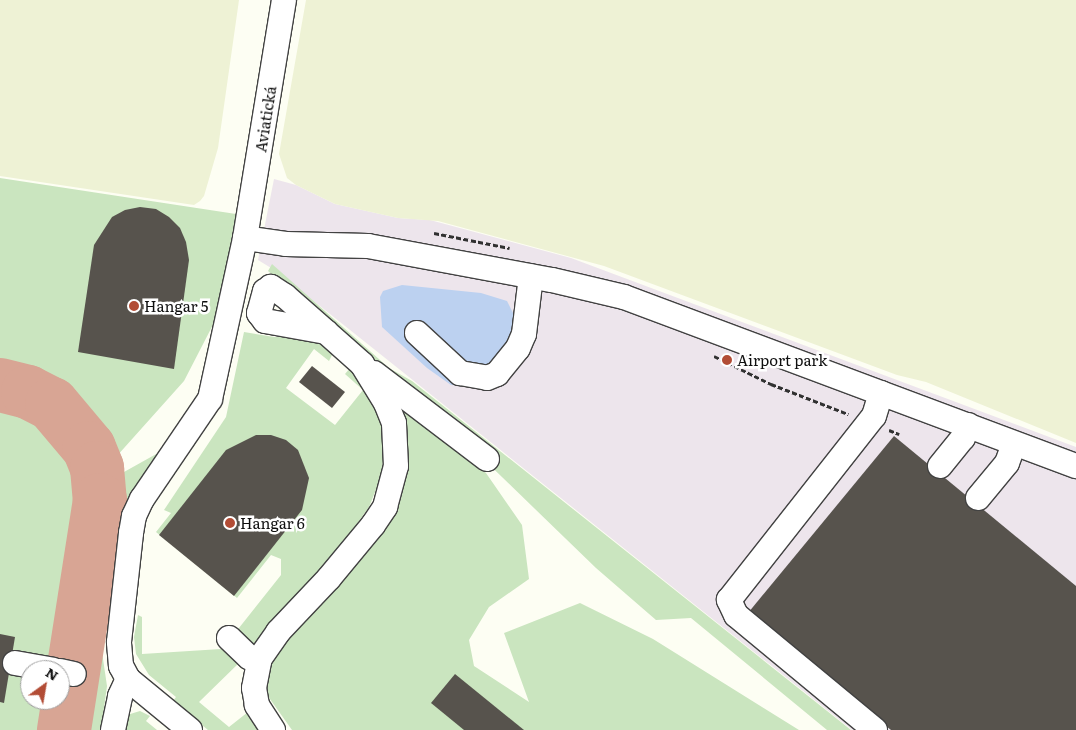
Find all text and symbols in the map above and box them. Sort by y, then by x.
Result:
street label: Aviatická [251,85,279,153]
place label: Hangar 5 [144,297,208,315]
marker: Hangar 5 [128,300,140,312]
place label: Airport park [737,351,827,369]
marker: Airport park [721,354,733,366]
place label: Hangar 6 [240,514,305,532]
marker: Hangar 6 [224,517,236,529]
north arrow [20,660,70,710]
text: N [42,662,63,685]

